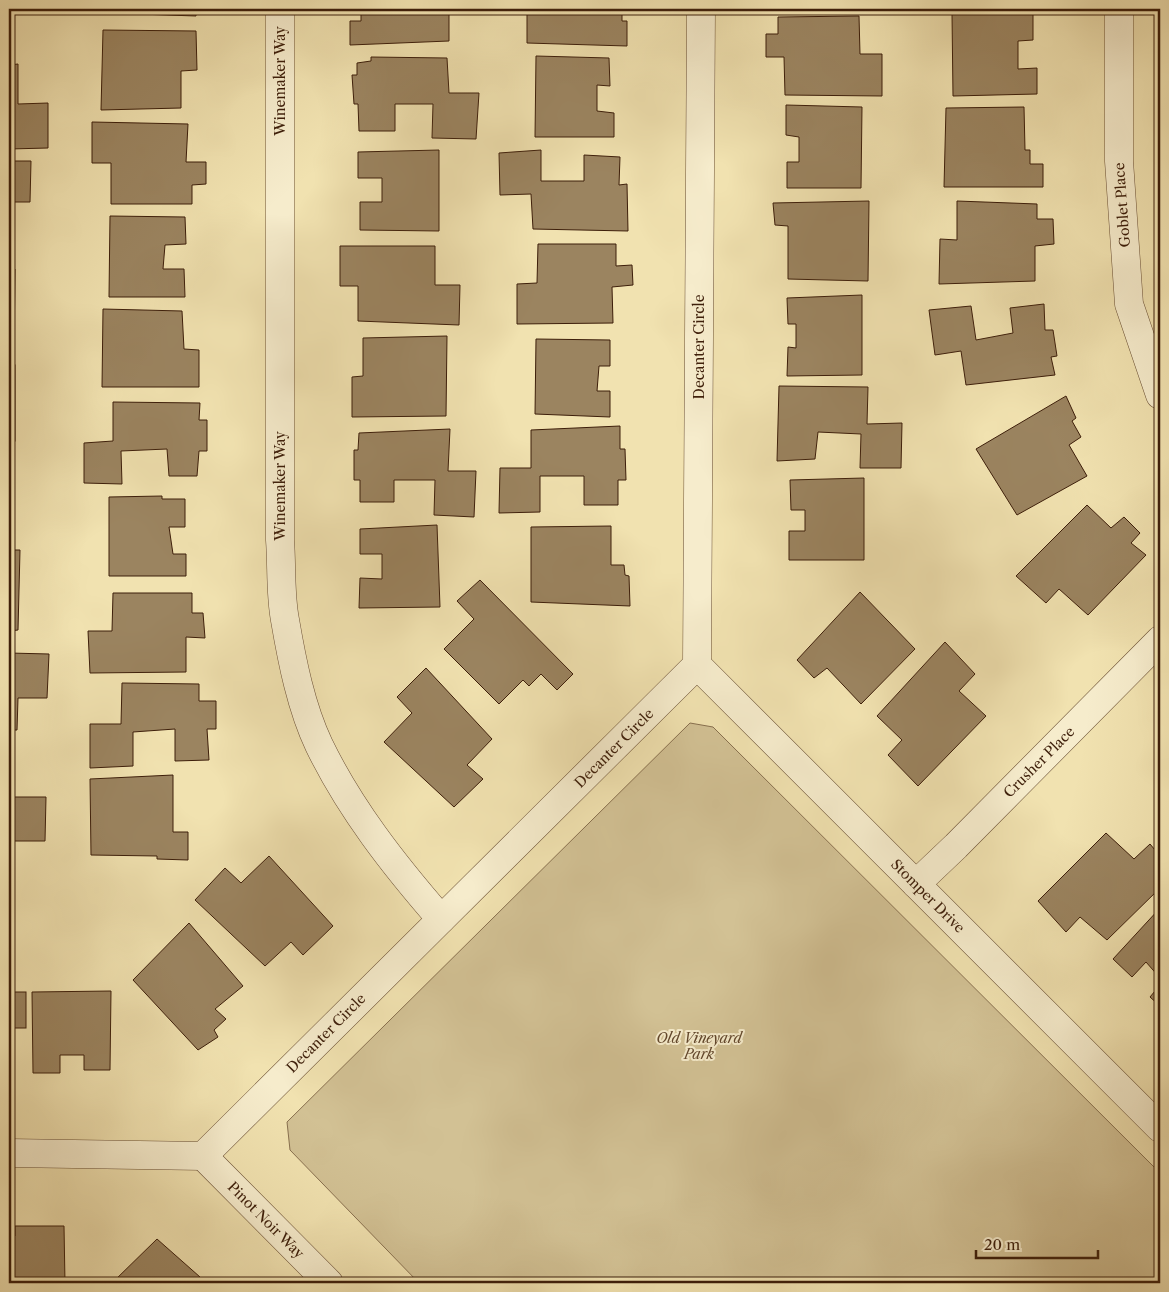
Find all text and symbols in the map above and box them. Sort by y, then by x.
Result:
street label: Winemaker Way [271,26,289,137]
street label: Goblet Place [1110,162,1134,248]
street label: Decanter Circle [690,294,708,399]
street label: Winemaker Way [271,431,289,542]
street label: Decanter Circle [571,704,658,791]
street label: Crusher Place [1000,723,1078,801]
street label: Stomper Drive [887,855,969,937]
street label: Decanter Circle [283,989,370,1076]
park label: Old Vineyard Park [656,1029,743,1063]
street label: Pinot Noir Way [224,1178,308,1262]
scale bar [976,1227,1099,1259]
text: 20 m [984,1235,1020,1254]

